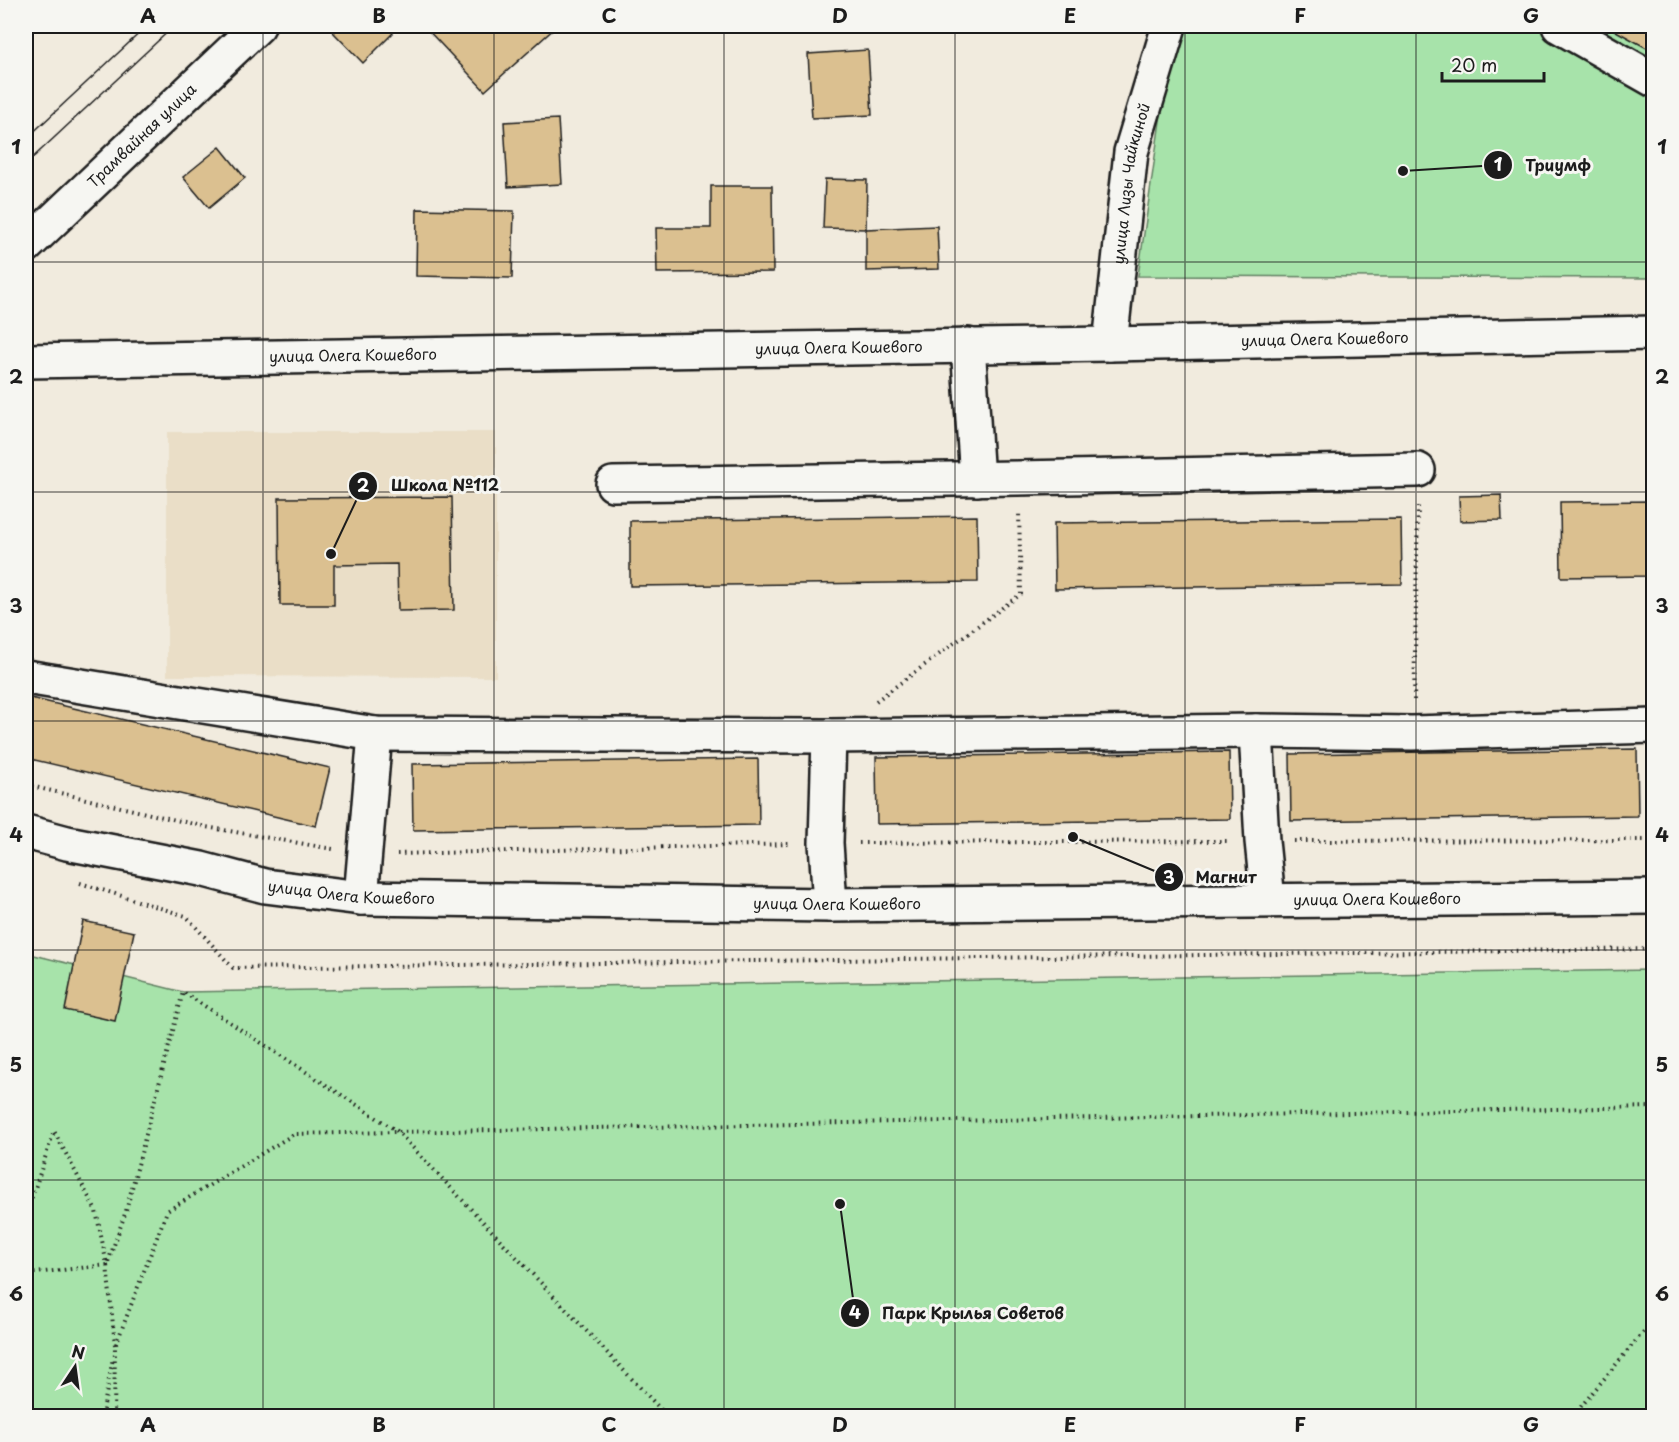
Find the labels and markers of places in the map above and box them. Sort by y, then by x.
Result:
callout: Триумф [1483,148,1602,182]
callout: Школа №112 [348,469,511,503]
callout: Магнит [1154,860,1269,894]
callout: Парк Крылья Советов [840,1296,1076,1330]

